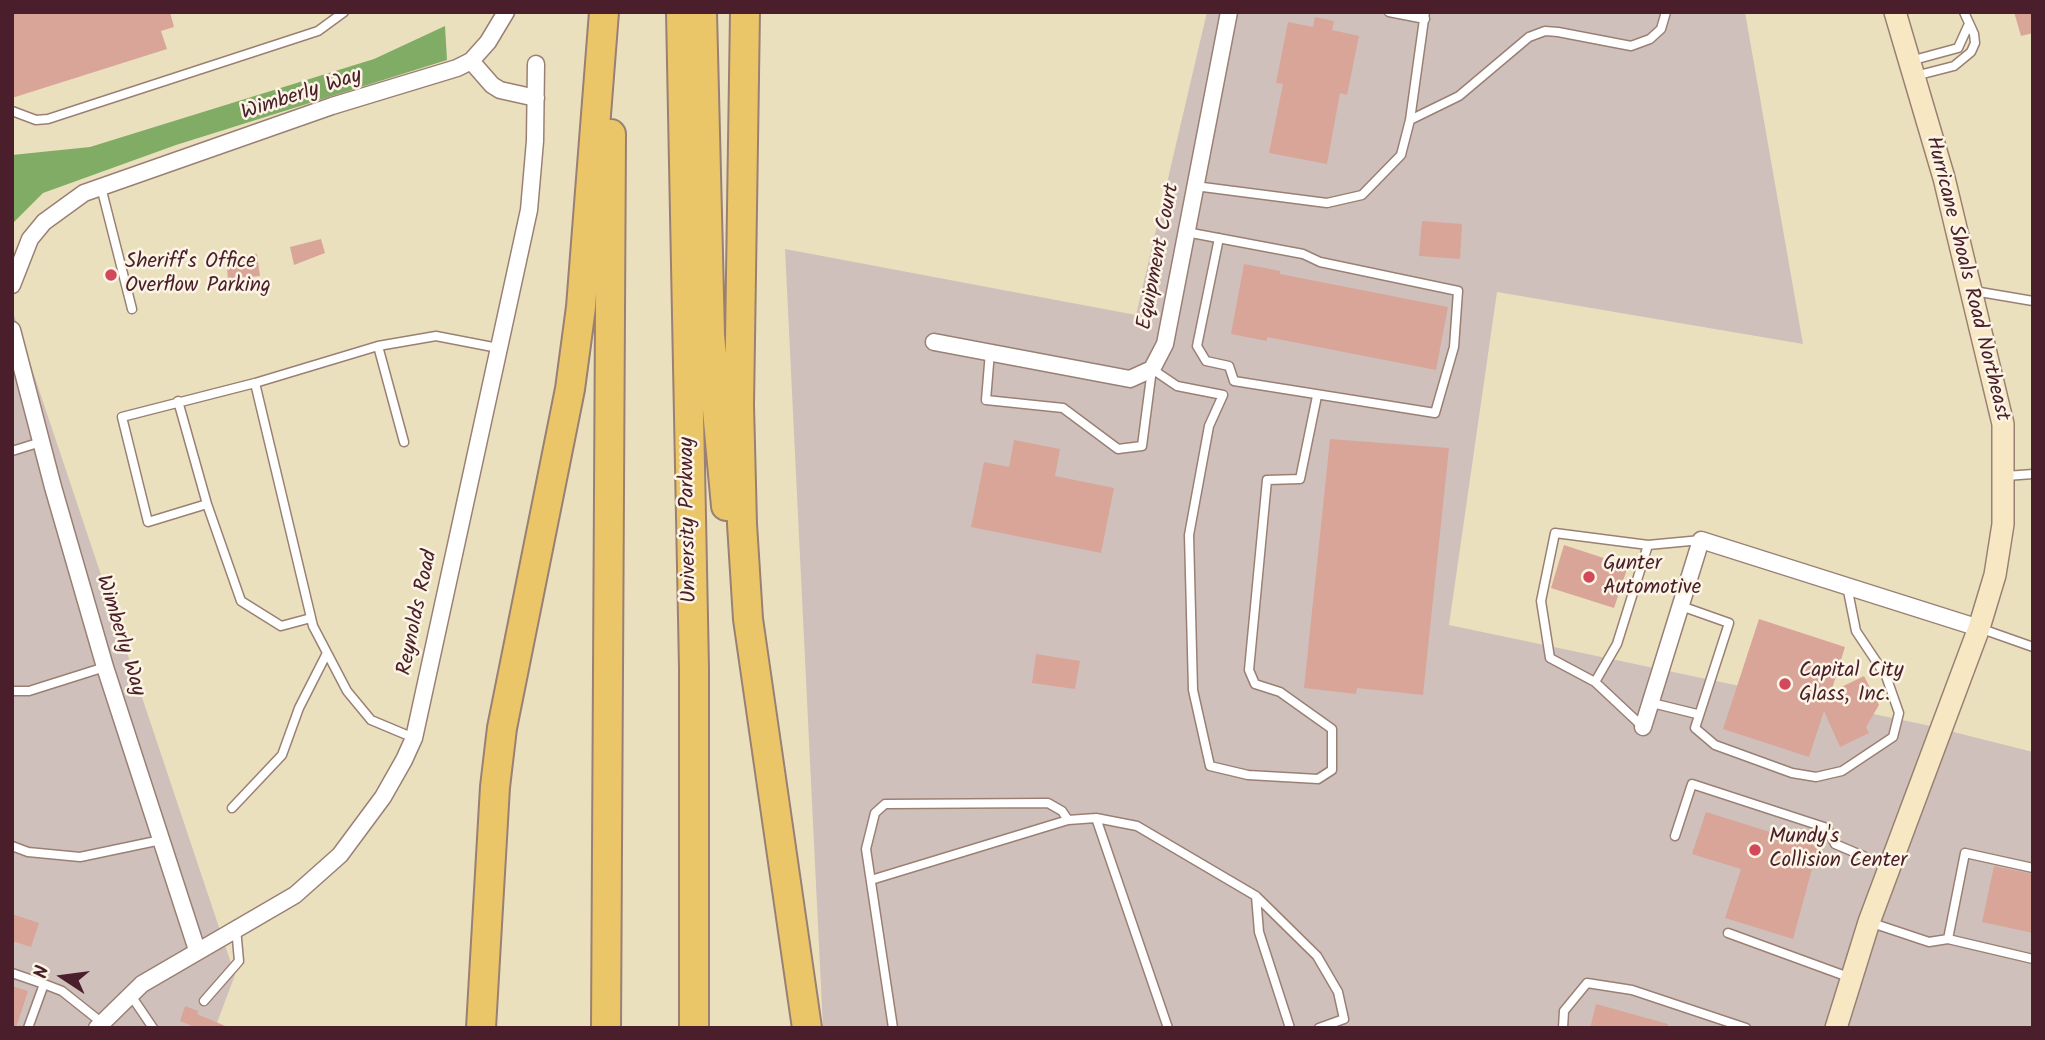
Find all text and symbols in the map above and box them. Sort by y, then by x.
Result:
street label: Wimberly Way [239,65,365,127]
street label: Hurricane Shoals Road Northeast [1918,134,2014,424]
street label: Equipment Court [1133,182,1187,332]
place label: Sheriff's Office Overflow Parking [125,250,271,300]
marker: Sheriff's Office Overflow Parking [103,267,119,283]
street label: University Parkway [676,437,704,603]
street label: Reynolds Road [393,548,445,678]
place label: Gunter Automotive [1603,552,1701,602]
marker: Gunter Automotive [1581,569,1597,585]
street label: Wimberly Way [89,573,149,699]
place label: Capital City Glass, Inc. [1799,659,1904,709]
marker: Capital City Glass, Inc. [1777,676,1793,692]
place label: Mundy's Collision Center [1769,825,1907,875]
marker: Mundy's Collision Center [1747,842,1763,858]
north arrow [28,942,98,1012]
text: N [27,963,59,981]

